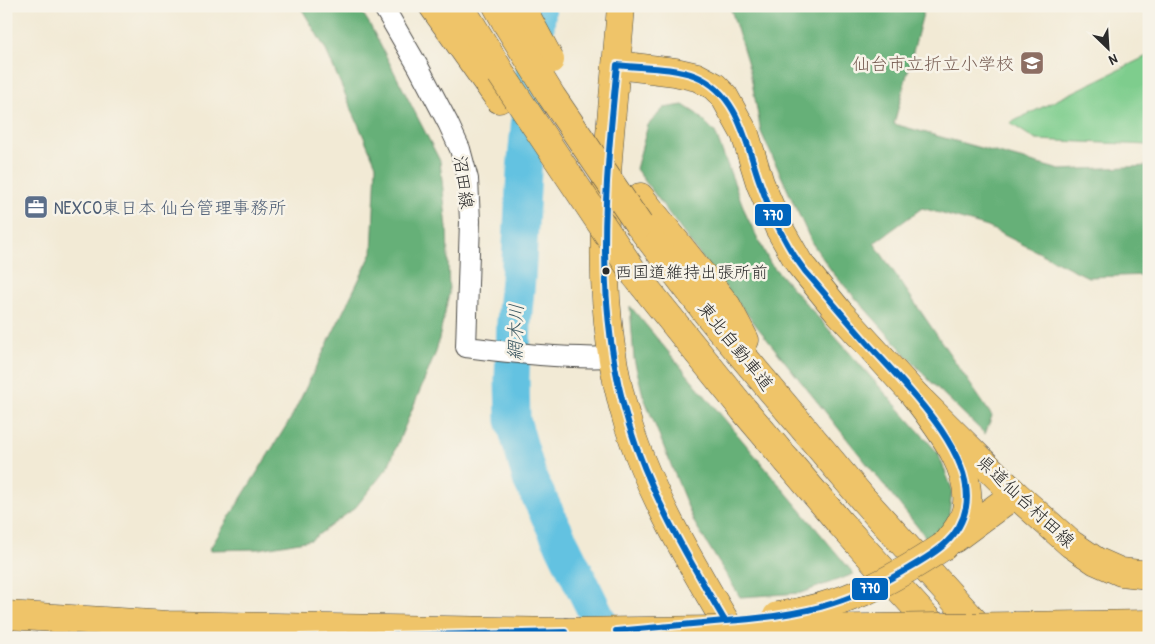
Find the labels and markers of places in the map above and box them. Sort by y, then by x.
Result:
school or university icon: 仙台市立折立小学校 [1019,50,1045,76]
place label: 仙台市立折立小学校 [852,51,1014,76]
office icon: NEXCO東日本 仙台管理事務所 [23,194,49,220]
place label: NEXCO東日本 仙台管理事務所 [54,195,286,220]
place label: 西国道維持出張所前 [615,260,768,283]
marker: 西国道維持出張所前 [601,266,611,276]

